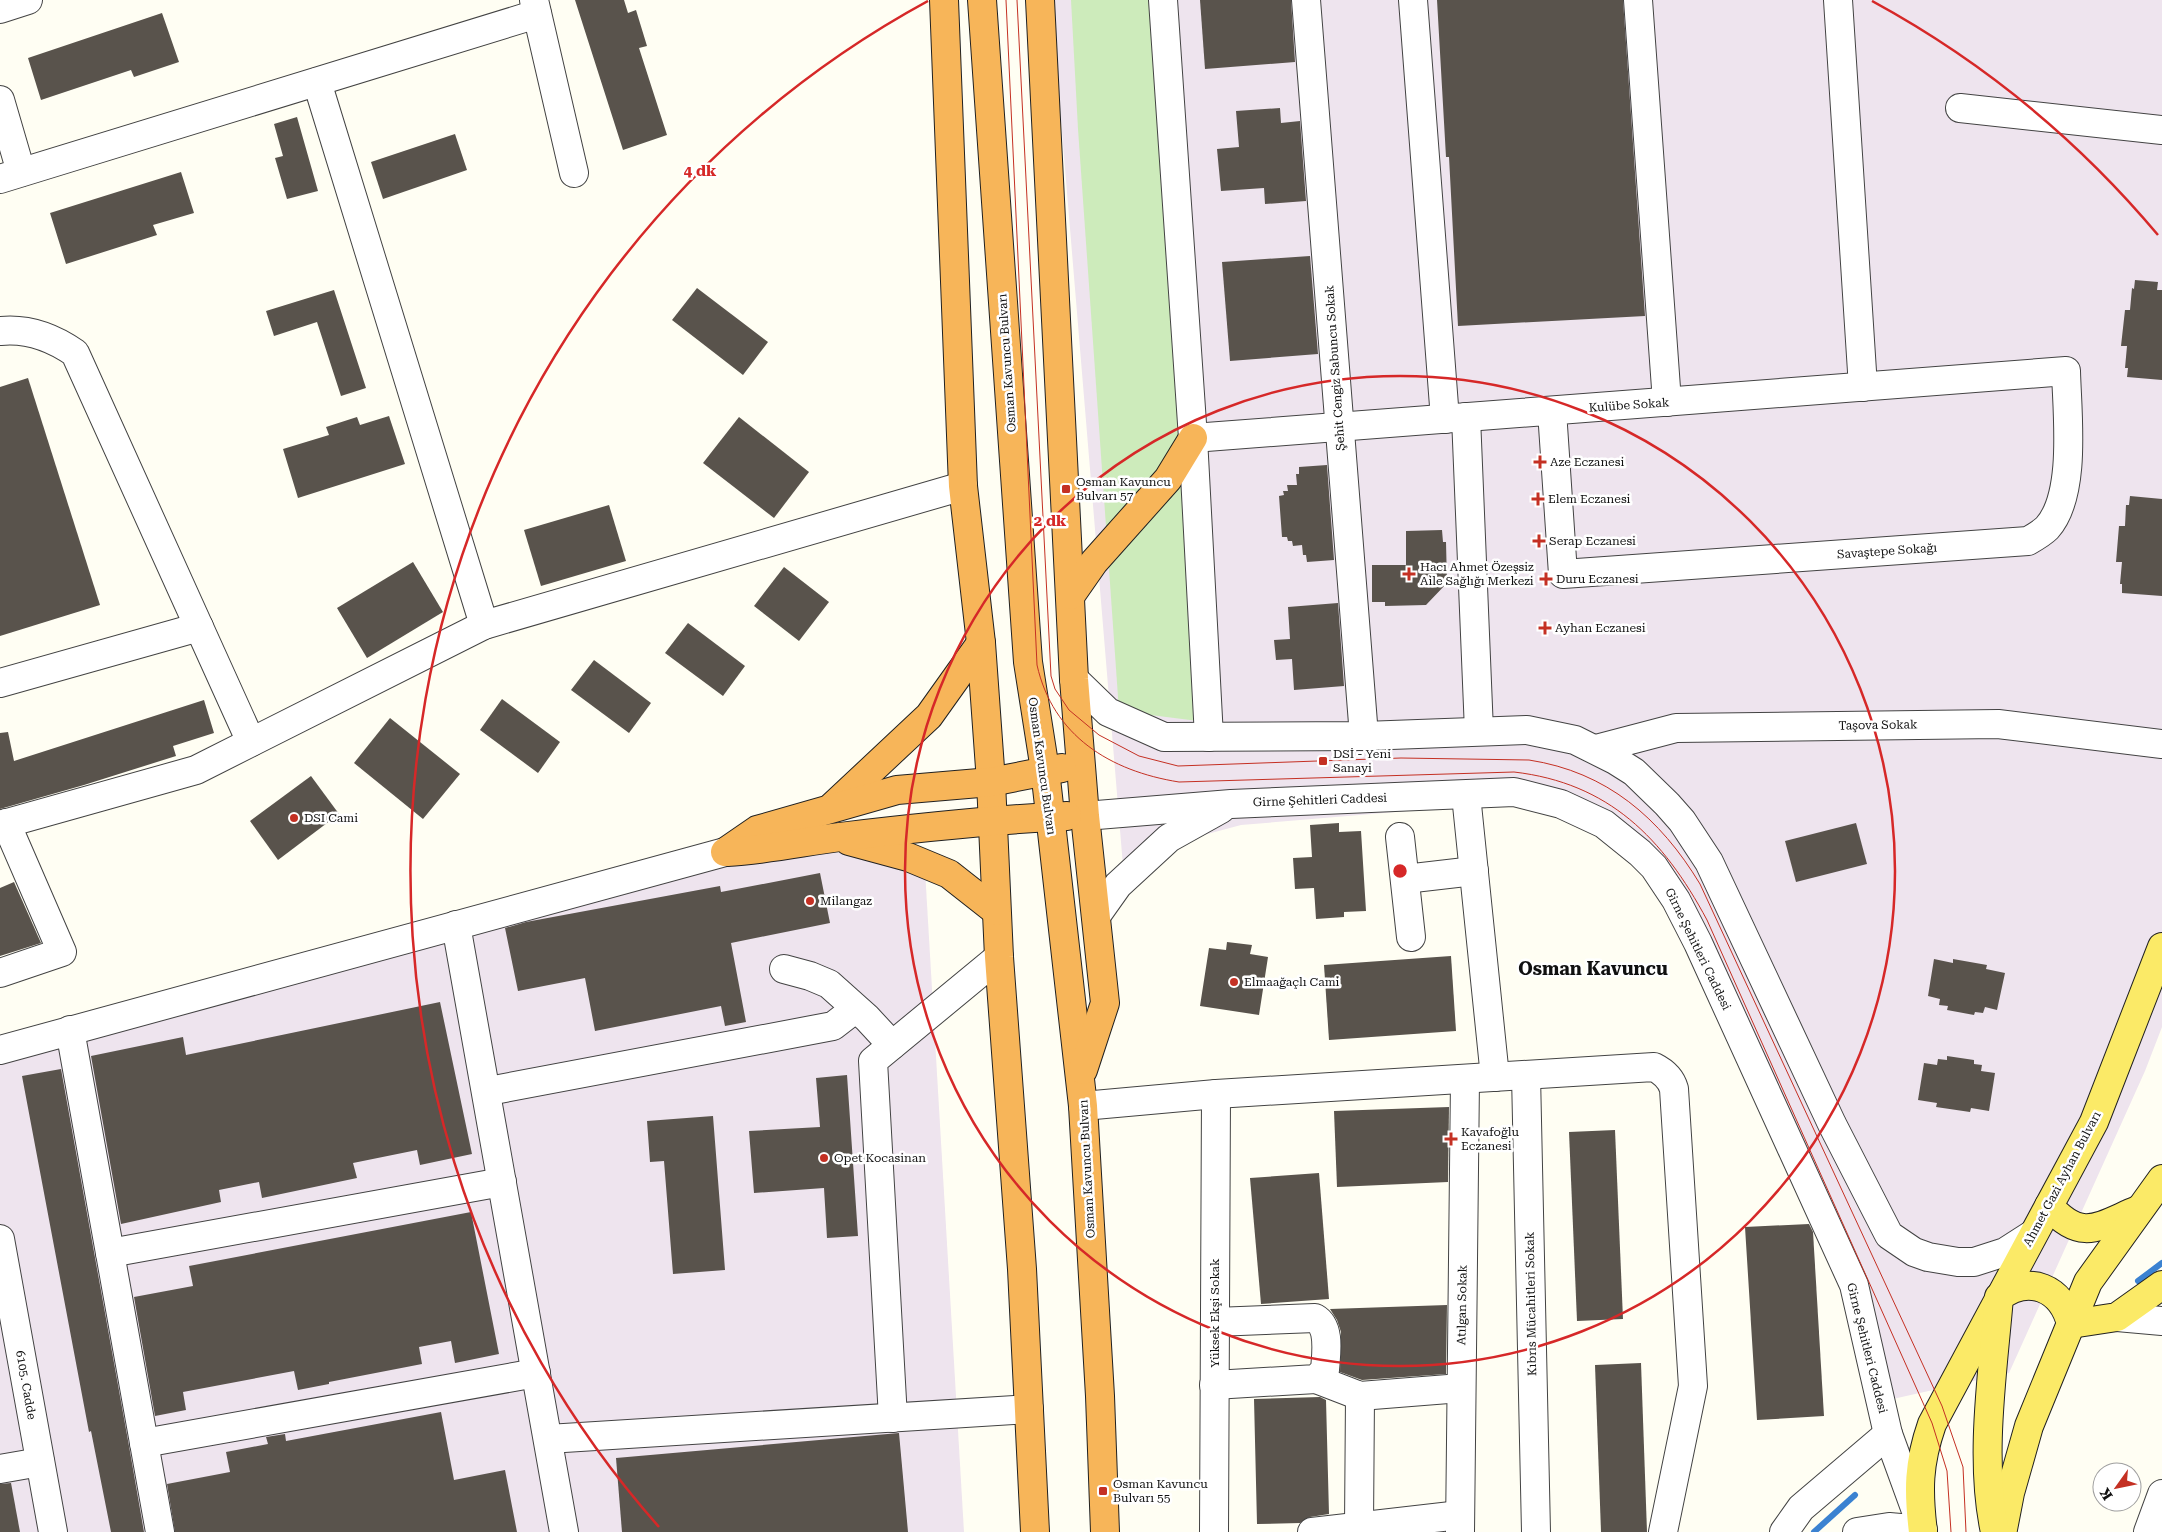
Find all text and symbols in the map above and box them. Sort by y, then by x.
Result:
text: 4 dk [684,162,717,180]
street label: Şehit Cengiz Sabuncu Sokak [1322,284,1348,451]
street label: Osman Kavuncu Bulvarı [995,293,1019,433]
street label: Kulübe Sokak [1588,395,1670,415]
place label: Aze Eczanesi [1550,455,1624,469]
marker: Aze Eczanesi [1534,456,1546,468]
place label: Osman Kavuncu Bulvarı 57 [1076,475,1171,503]
marker: Osman Kavuncu Bulvarı 57 [1060,483,1072,495]
place label: Elem Eczanesi [1548,492,1631,506]
marker: Elem Eczanesi [1532,493,1544,505]
text: 2 dk [1034,512,1067,530]
place label: Serap Eczanesi [1549,534,1636,548]
marker: Serap Eczanesi [1533,535,1545,547]
street label: Savaştepe Sokağı [1836,541,1938,561]
place label: Hacı Ahmet Özeşsiz Aile Sağlığı Merkezi [1420,560,1534,588]
marker: Hacı Ahmet Özeşsiz Aile Sağlığı Merkezi [1402,567,1416,581]
place label: Duru Eczanesi [1556,572,1639,586]
marker: Duru Eczanesi [1540,573,1552,585]
place label: Ayhan Eczanesi [1555,621,1646,635]
marker: Ayhan Eczanesi [1539,622,1551,634]
street label: Osman Kavuncu Bulvarı [1025,696,1059,836]
street label: Taşova Sokak [1838,717,1918,733]
place label: DSİ - Yeni Sanayi [1333,747,1391,775]
marker: DSİ - Yeni Sanayi [1317,755,1329,767]
street label: Girne Şehitleri Caddesi [1253,791,1387,809]
place label: DSI Cami [304,811,358,825]
marker: DSI Cami [288,812,300,824]
centre of rings [1391,862,1409,880]
street label: Girne Şehitleri Caddesi [1662,886,1734,1013]
place label: Milangaz [820,894,872,908]
marker: Milangaz [804,895,816,907]
district label: Osman Kavuncu [1518,958,1668,979]
place label: Elmaağaçlı Cami [1244,975,1340,989]
marker: Elmaağaçlı Cami [1228,976,1240,988]
street label: Osman Kavuncu Bulvarı [1076,1099,1098,1239]
street label: Ahmet Gazi Ayhan Bulvarı [2020,1109,2104,1249]
place label: Kavafoğlu Eczanesi [1461,1125,1519,1153]
marker: Kavafoğlu Eczanesi [1445,1133,1457,1145]
place label: Opet Kocasinan [834,1151,926,1165]
marker: Opet Kocasinan [818,1152,830,1164]
street label: Kıbrıs Mücahitleri Sokak [1523,1231,1539,1376]
street label: Yüksek Ekşi Sokak [1208,1258,1222,1368]
street label: Atılgan Sokak [1454,1264,1470,1345]
street label: Girne Şehitleri Caddesi [1844,1281,1890,1415]
street label: 6105. Cadde [13,1349,39,1421]
north arrow [2092,1462,2142,1512]
place label: Osman Kavuncu Bulvarı 55 [1113,1477,1208,1505]
marker: Osman Kavuncu Bulvarı 55 [1097,1485,1109,1497]
text: K [2096,1485,2116,1503]

